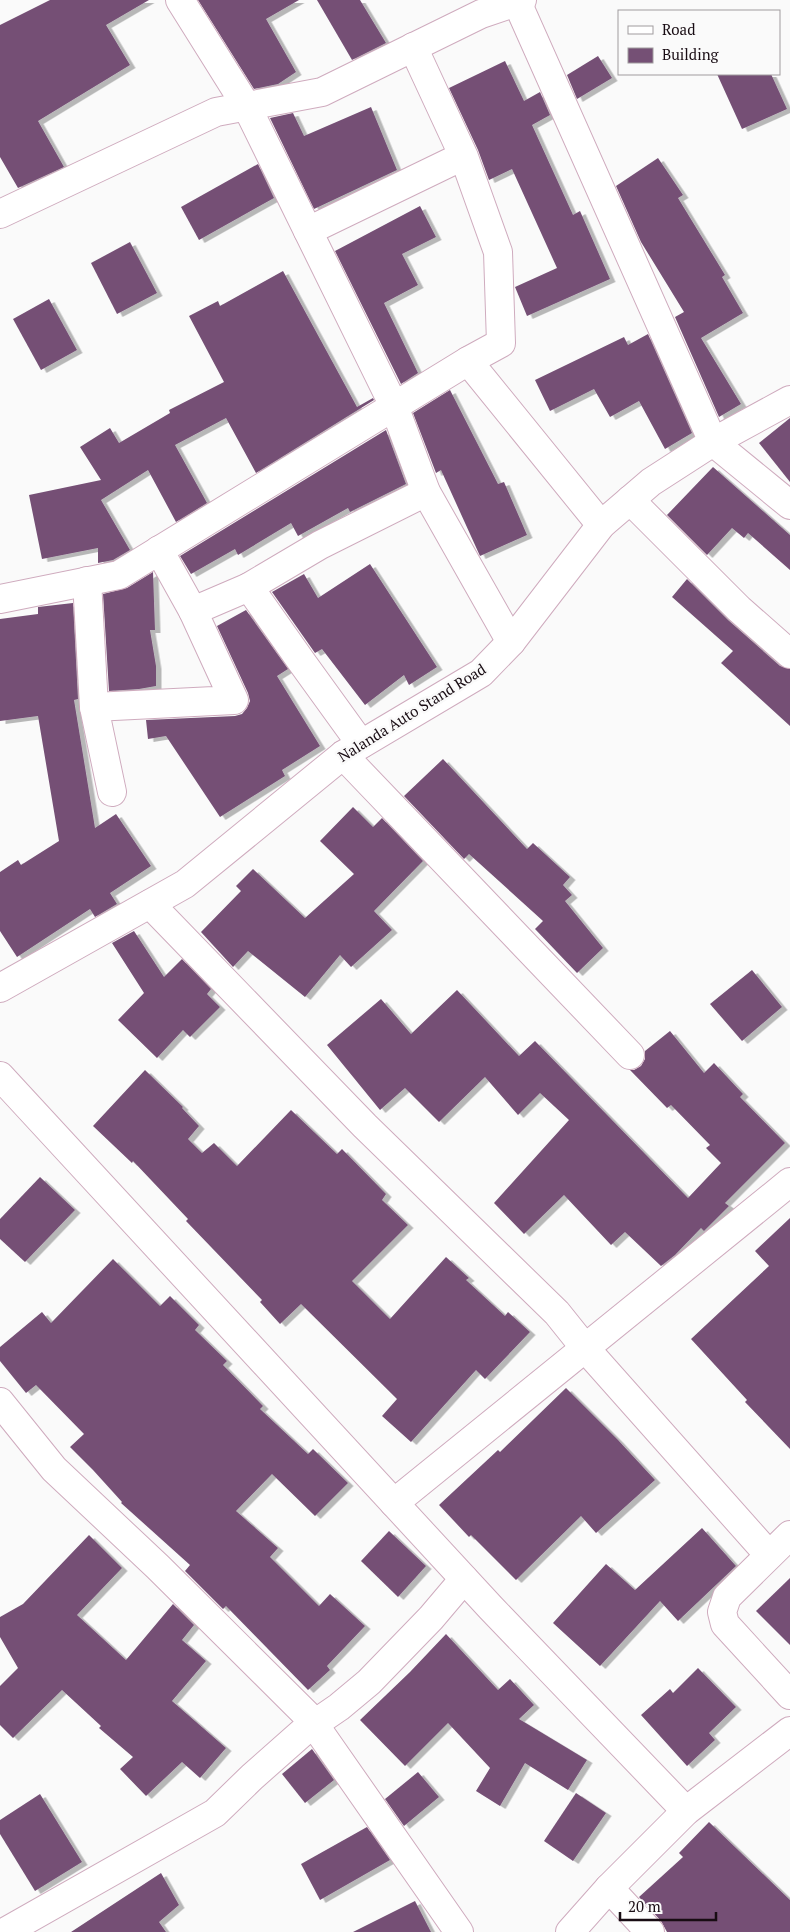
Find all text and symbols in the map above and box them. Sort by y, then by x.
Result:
legend [618,10,780,75]
text: Road [662,19,695,39]
text: Building [662,44,720,64]
street label: Nalanda Auto Stand Road [334,658,489,766]
scale bar [620,1890,716,1922]
text: 20 m [628,1896,661,1916]

